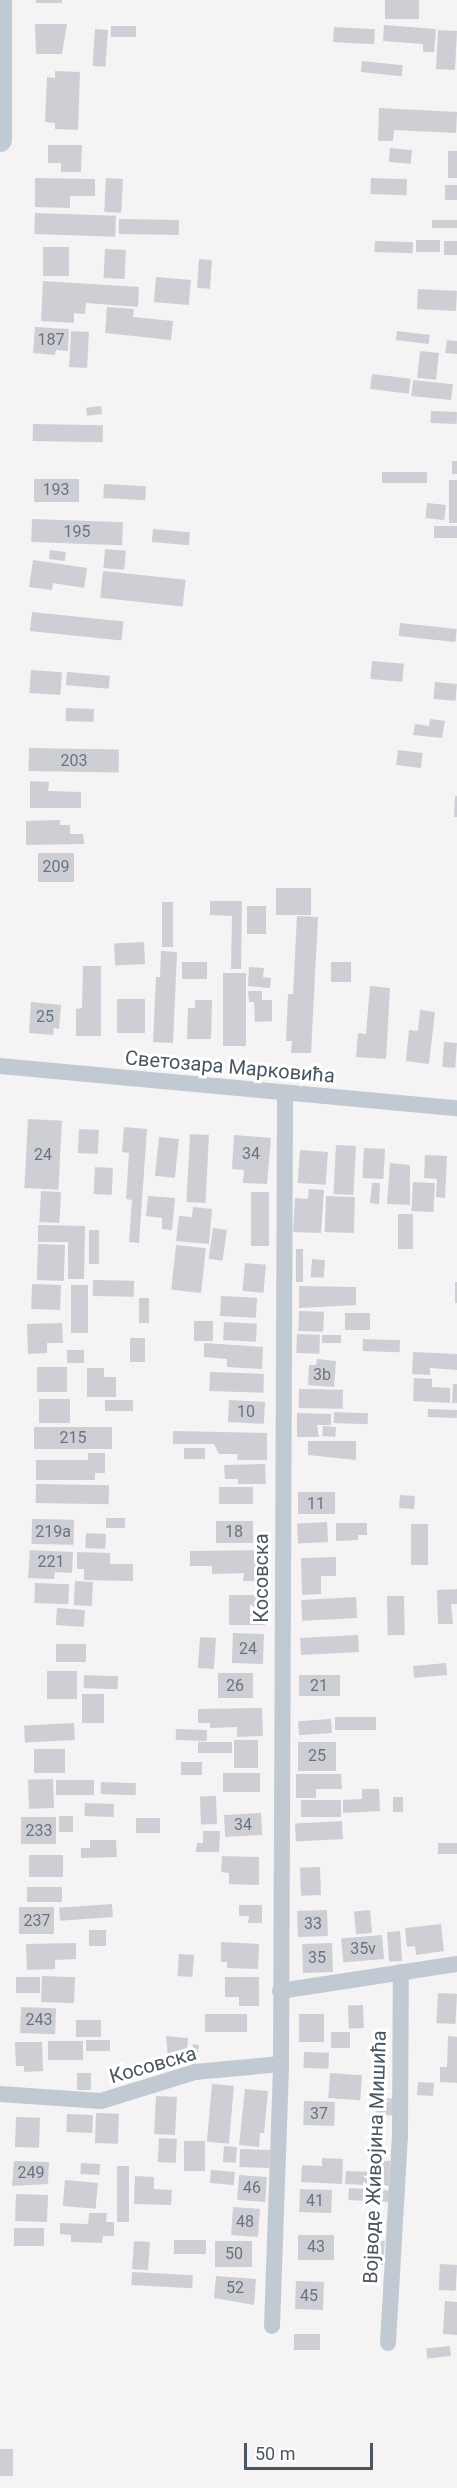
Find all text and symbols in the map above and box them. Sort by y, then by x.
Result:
house number: 187 [38,330,64,350]
house number: 193 [43,480,69,500]
house number: 195 [64,522,90,542]
house number: 203 [61,751,87,771]
house number: 209 [43,857,69,877]
house number: 25 [36,1007,54,1027]
street label: Светозара Марковића [124,1046,336,1088]
house number: 34 [242,1144,260,1164]
house number: 24 [34,1145,52,1165]
house number: 3b [313,1365,331,1385]
house number: 10 [237,1402,255,1422]
house number: 215 [60,1428,86,1448]
house number: 11 [307,1494,325,1514]
house number: 219a [35,1522,71,1542]
house number: 18 [225,1522,243,1542]
street label: Косовска [249,1533,273,1623]
house number: 221 [38,1552,64,1572]
house number: 24 [239,1639,257,1659]
house number: 26 [226,1676,244,1696]
house number: 21 [310,1676,328,1696]
house number: 25 [308,1746,326,1766]
house number: 34 [234,1815,252,1835]
house number: 233 [26,1821,52,1841]
house number: 237 [24,1911,50,1931]
house number: 33 [304,1914,322,1934]
house number: 35v [350,1939,376,1959]
house number: 35 [308,1948,326,1968]
house number: 243 [26,2010,52,2030]
street label: Војводе Живојина Мишића [359,2030,391,2284]
street label: Косовска [107,2041,199,2089]
house number: 37 [310,2104,328,2124]
house number: 249 [18,2163,44,2183]
house number: 46 [243,2178,261,2198]
house number: 41 [306,2191,324,2211]
house number: 48 [236,2212,254,2232]
house number: 43 [307,2237,325,2257]
house number: 50 [225,2244,243,2264]
house number: 52 [226,2278,244,2298]
house number: 45 [300,2286,318,2306]
scale bar [247,2431,376,2469]
text: 50 m [255,2443,295,2464]

